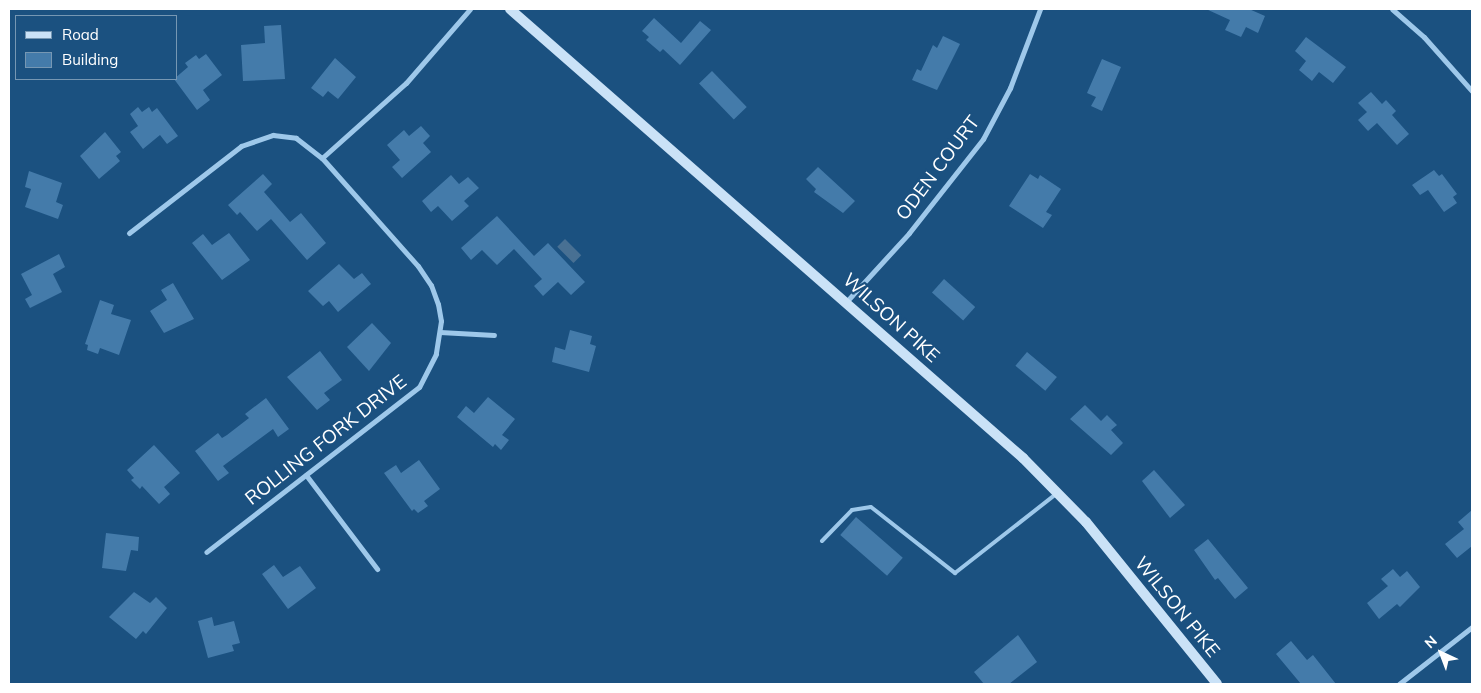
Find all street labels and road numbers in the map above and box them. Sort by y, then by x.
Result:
street label: ODEN COURT [891,111,985,225]
street label: WILSON PIKE [838,269,944,367]
street label: ROLLING FORK DRIVE [241,370,411,510]
street label: WILSON PIKE [1130,552,1224,662]

